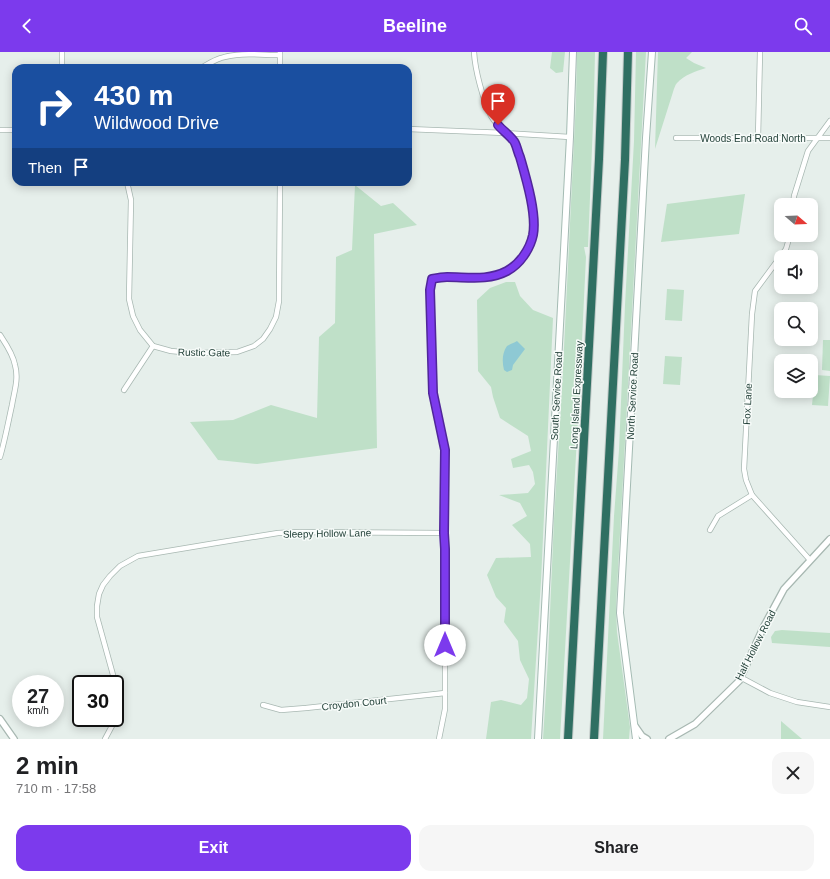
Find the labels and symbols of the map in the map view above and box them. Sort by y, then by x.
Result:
pin [481,84,515,125]
street label: Woods End Road North [700,133,806,144]
north arrow [774,198,818,242]
street label: Long Island Expressway [568,341,585,449]
street label: Rustic Gate [178,347,231,358]
street label: South Service Road [549,351,564,441]
street label: North Service Road [625,352,640,440]
street label: Fox Lane [741,382,754,425]
street label: Sleepy Hollow Lane [283,527,372,540]
street label: Half Hollow Road [733,608,778,682]
position arrow [424,624,466,666]
speed limit sign: 30 [72,675,124,727]
street label: Croydon Court [321,695,387,712]

